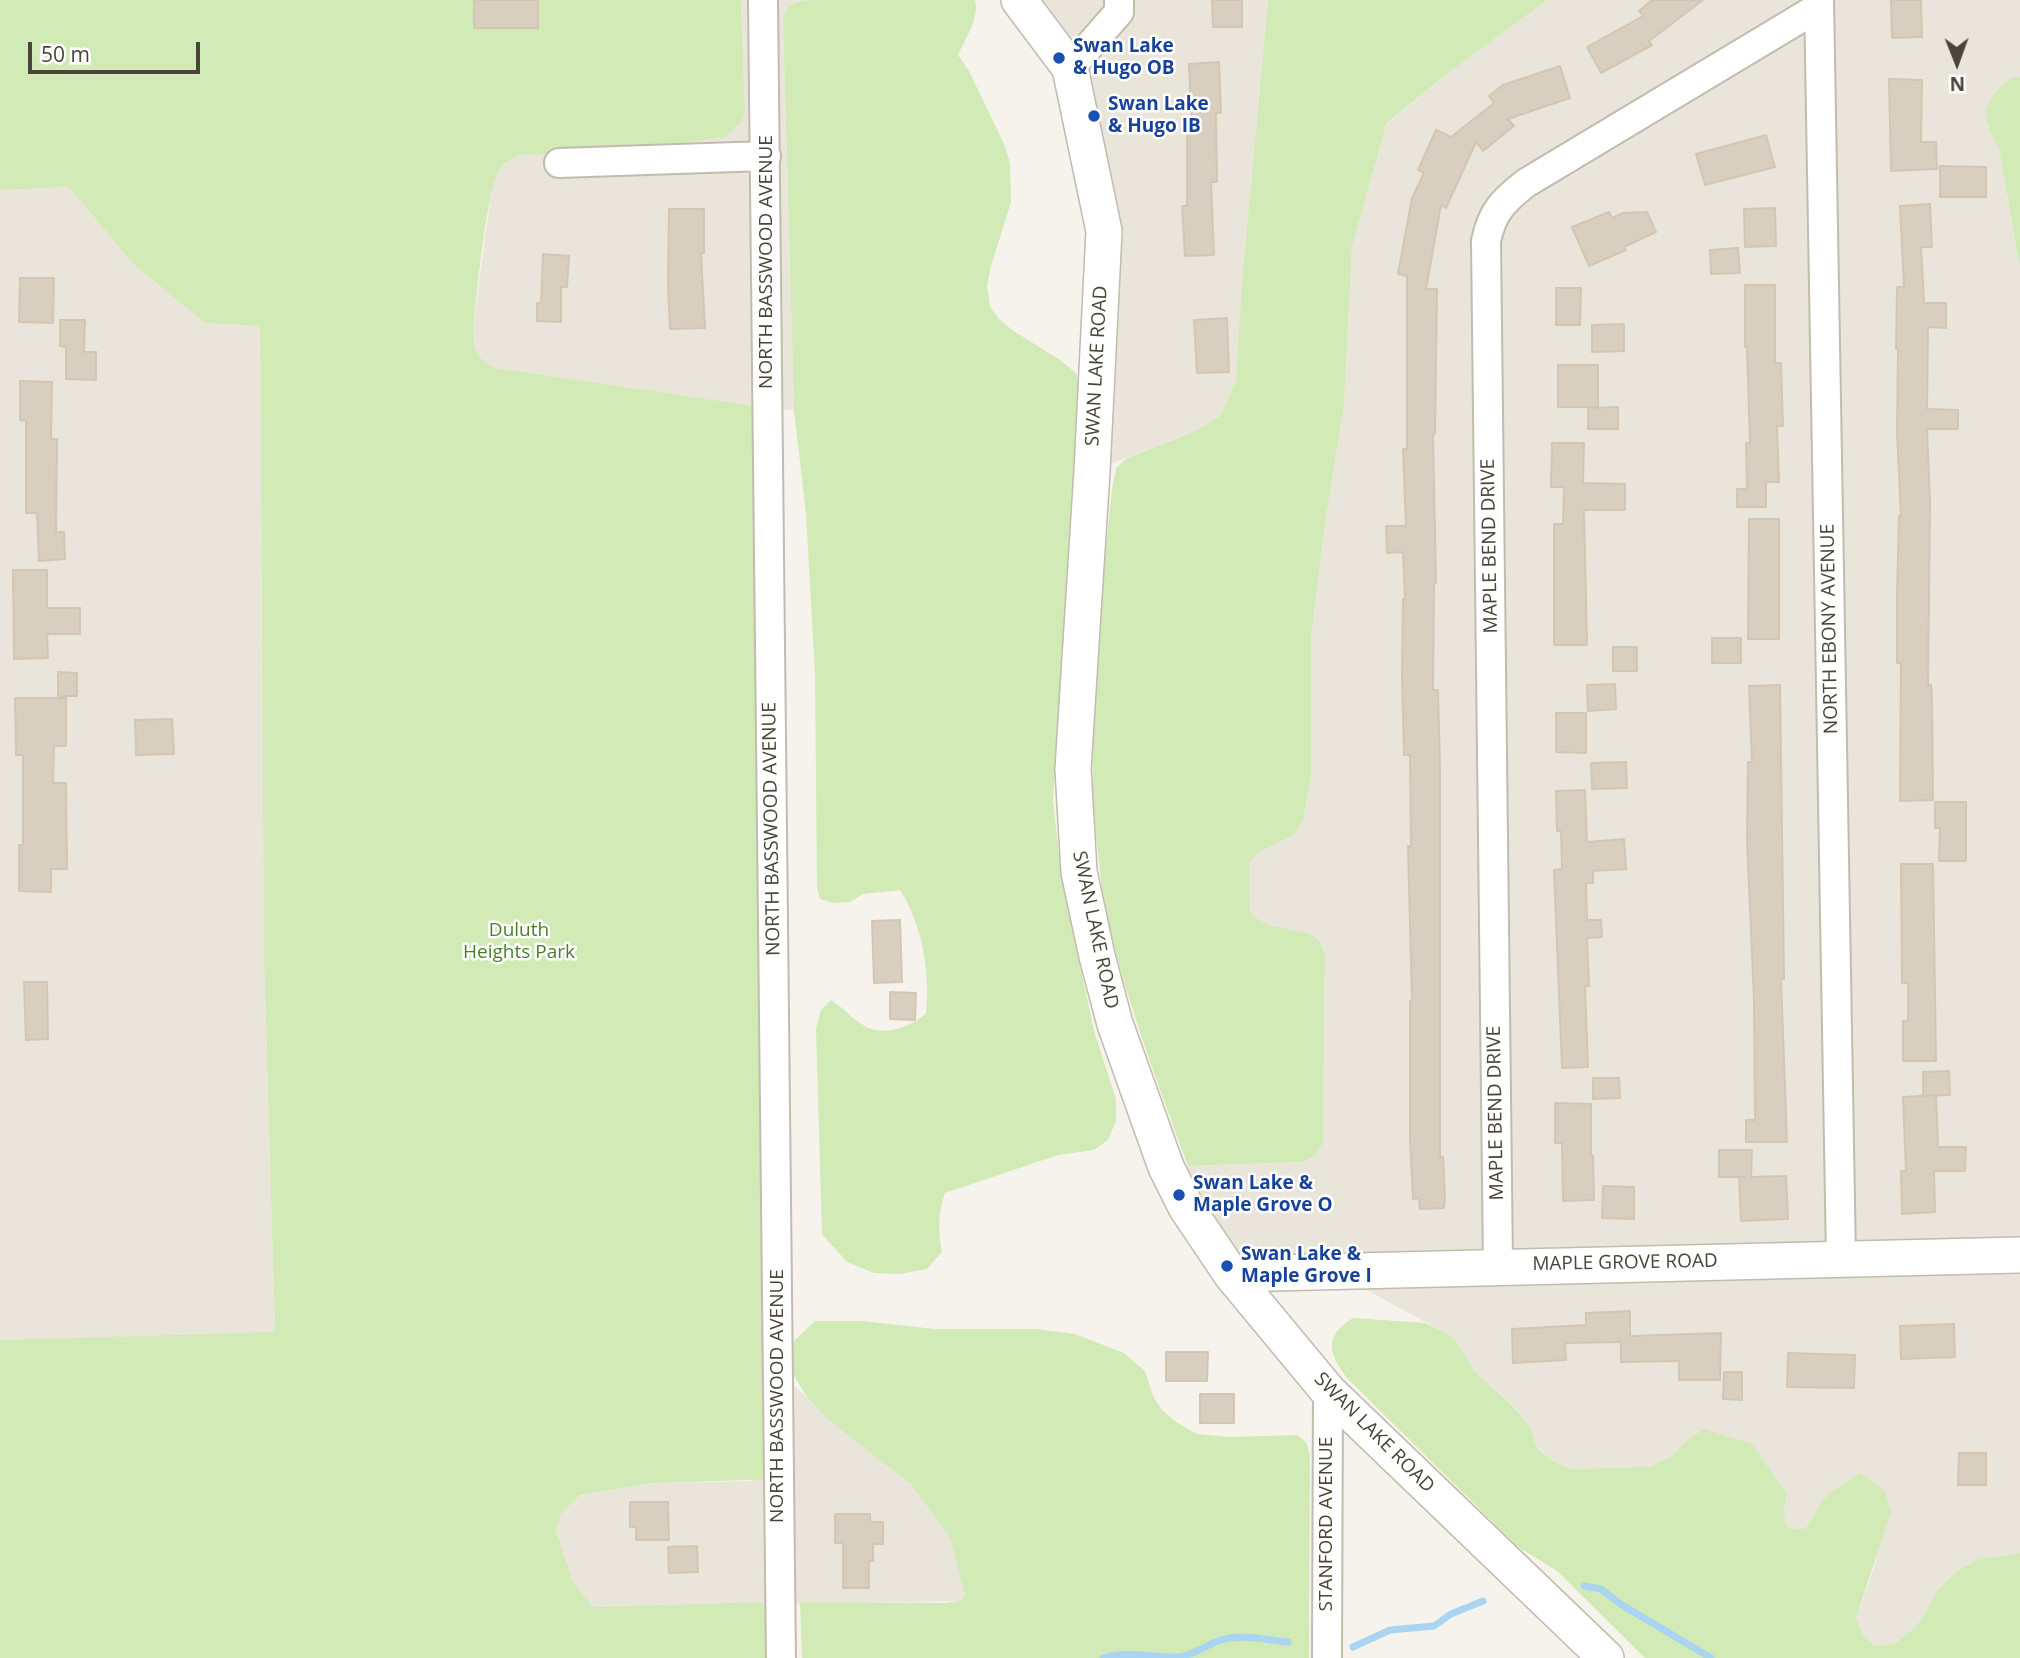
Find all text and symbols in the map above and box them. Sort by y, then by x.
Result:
scale bar [32,28,203,72]
north arrow [1922,28,1992,98]
place label: Swan Lake & Hugo OB [1073,36,1175,80]
text: 50 m [41,40,90,68]
marker: Swan Lake & Hugo OB [1051,50,1067,66]
text: N [1949,71,1965,97]
place label: Swan Lake & Hugo IB [1108,94,1209,138]
marker: Swan Lake & Hugo IB [1086,108,1102,124]
street label: NORTH BASSWOOD AVENUE [756,135,778,389]
street label: SWAN LAKE ROAD [1081,285,1113,447]
street label: MAPLE BEND DRIVE [1477,459,1503,633]
street label: NORTH EBONY AVENUE [1817,524,1843,734]
street label: NORTH BASSWOOD AVENUE [758,702,786,956]
street label: SWAN LAKE ROAD [1067,849,1123,1011]
park label: Duluth Heights Park [463,920,575,964]
street label: MAPLE BEND DRIVE [1483,1026,1509,1200]
place label: Swan Lake & Maple Grove O [1193,1173,1333,1217]
marker: Swan Lake & Maple Grove O [1171,1187,1187,1203]
place label: Swan Lake & Maple Grove I [1241,1244,1372,1288]
street label: MAPLE GROVE ROAD [1532,1250,1718,1276]
marker: Swan Lake & Maple Grove I [1219,1258,1235,1274]
street label: NORTH BASSWOOD AVENUE [767,1269,789,1523]
street label: SWAN LAKE ROAD [1309,1368,1439,1498]
street label: STANFORD AVENUE [1316,1437,1338,1611]

